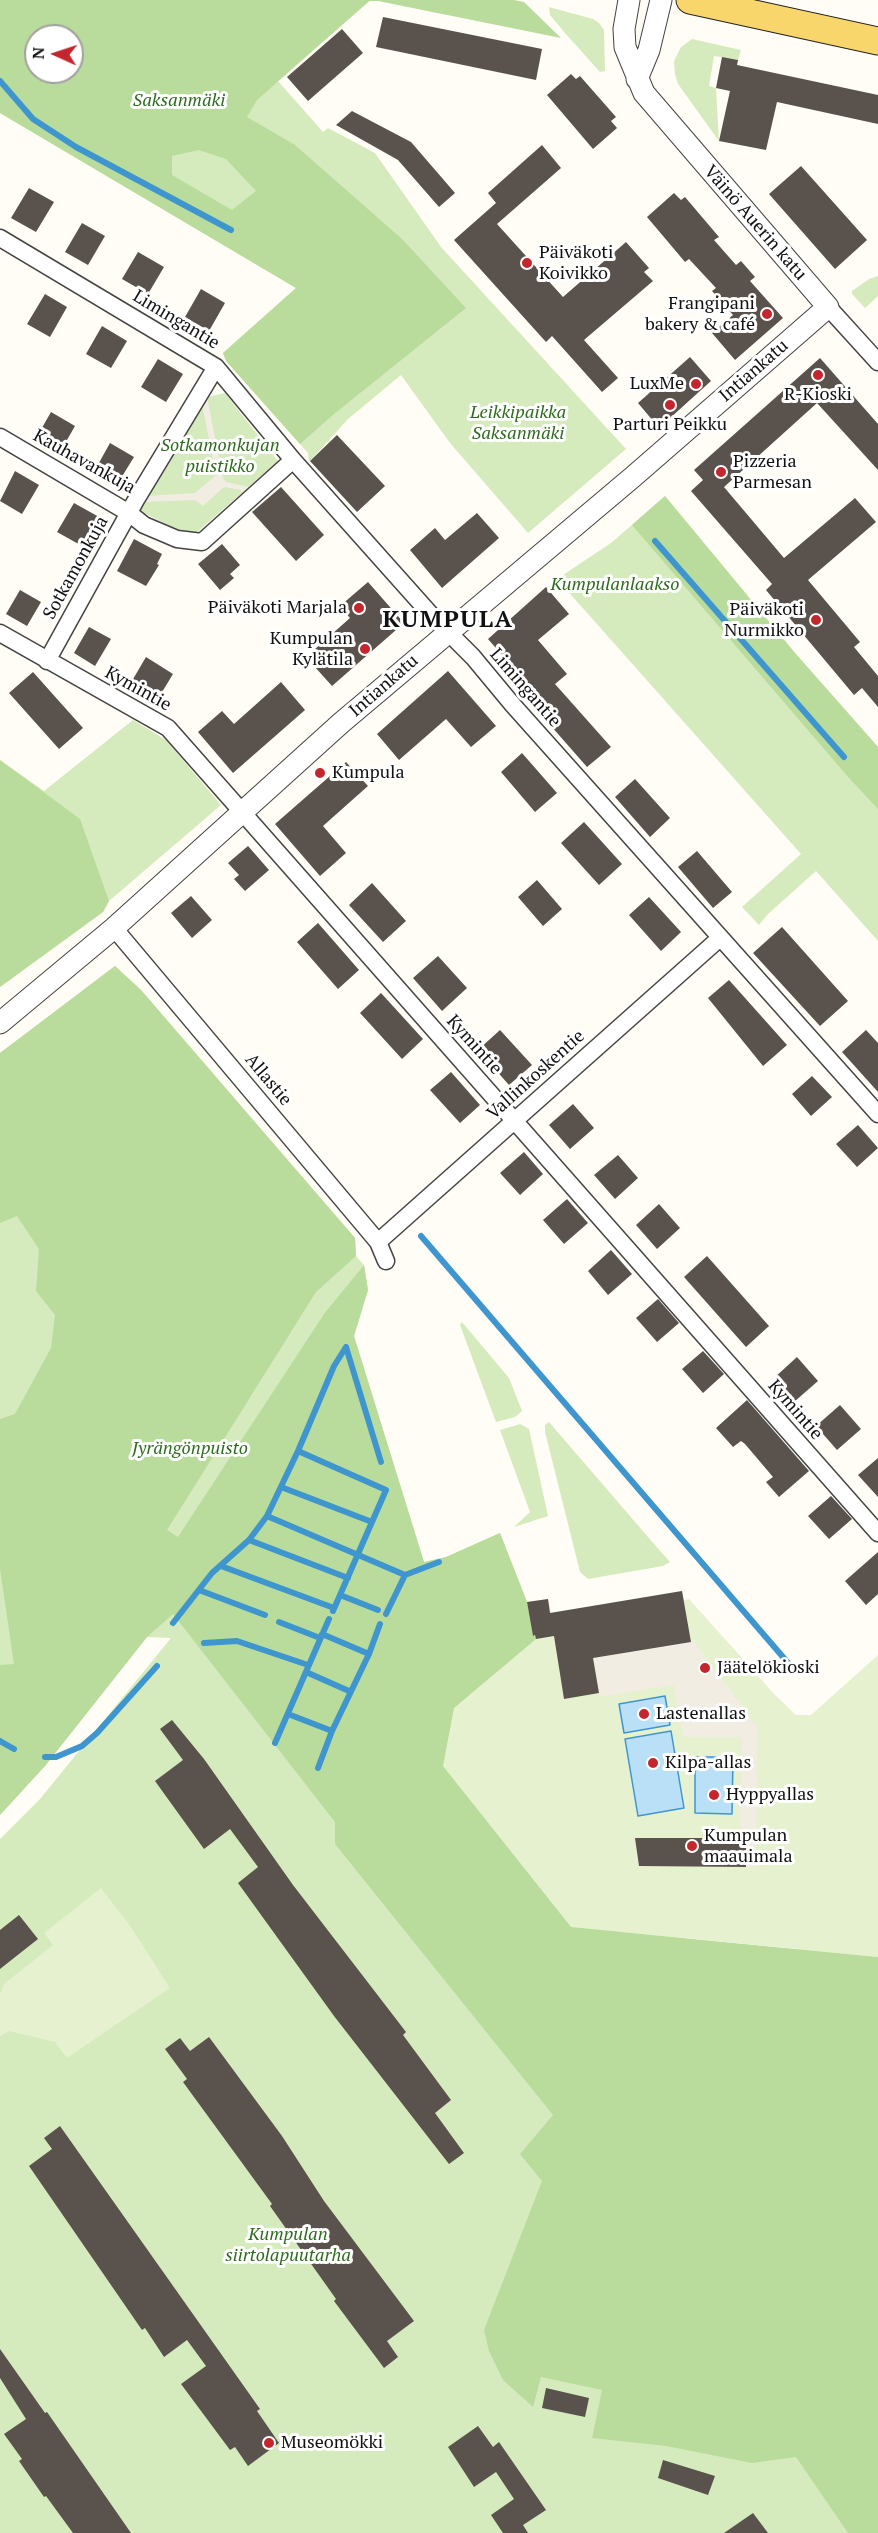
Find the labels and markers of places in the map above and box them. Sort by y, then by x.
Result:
place label: Päiväkoti Koivikko [539,242,613,284]
marker: Päiväkoti Koivikko [520,256,534,270]
place label: Frangipani bakery & café [645,293,755,336]
marker: Frangipani bakery & café [760,307,774,321]
marker: R-Kioski [811,368,825,382]
place label: LuxMe [630,373,684,395]
marker: LuxMe [689,377,703,391]
place label: R-Kioski [784,384,852,406]
marker: Parturi Peikku [663,398,677,412]
place label: Parturi Peikku [613,414,727,436]
place label: Pizzeria Parmesan [733,451,812,494]
marker: Pizzeria Parmesan [714,465,728,479]
place label: Päiväkoti Marjala [208,597,347,619]
place label: Päiväkoti Nurmikko [724,599,804,642]
marker: Päiväkoti Marjala [352,601,366,615]
marker: Päiväkoti Nurmikko [809,613,823,627]
place label: Kumpulan Kylätila [270,628,353,670]
marker: Kumpulan Kylätila [358,642,372,656]
place label: Kumpula [332,762,405,784]
marker: Kumpula [313,766,327,780]
place label: Jäätelökioski [717,1657,820,1679]
marker: Jäätelökioski [698,1661,712,1675]
place label: Lastenallas [656,1703,746,1725]
marker: Lastenallas [637,1707,651,1721]
place label: Kilpa-allas [665,1752,751,1774]
marker: Kilpa-allas [646,1756,660,1770]
place label: Hyppyallas [726,1784,814,1806]
marker: Hyppyallas [707,1788,721,1802]
place label: Kumpulan maauimala [704,1825,793,1868]
marker: Kumpulan maauimala [685,1839,699,1853]
place label: Museomökki [281,2432,383,2454]
marker: Museomökki [262,2436,276,2450]

